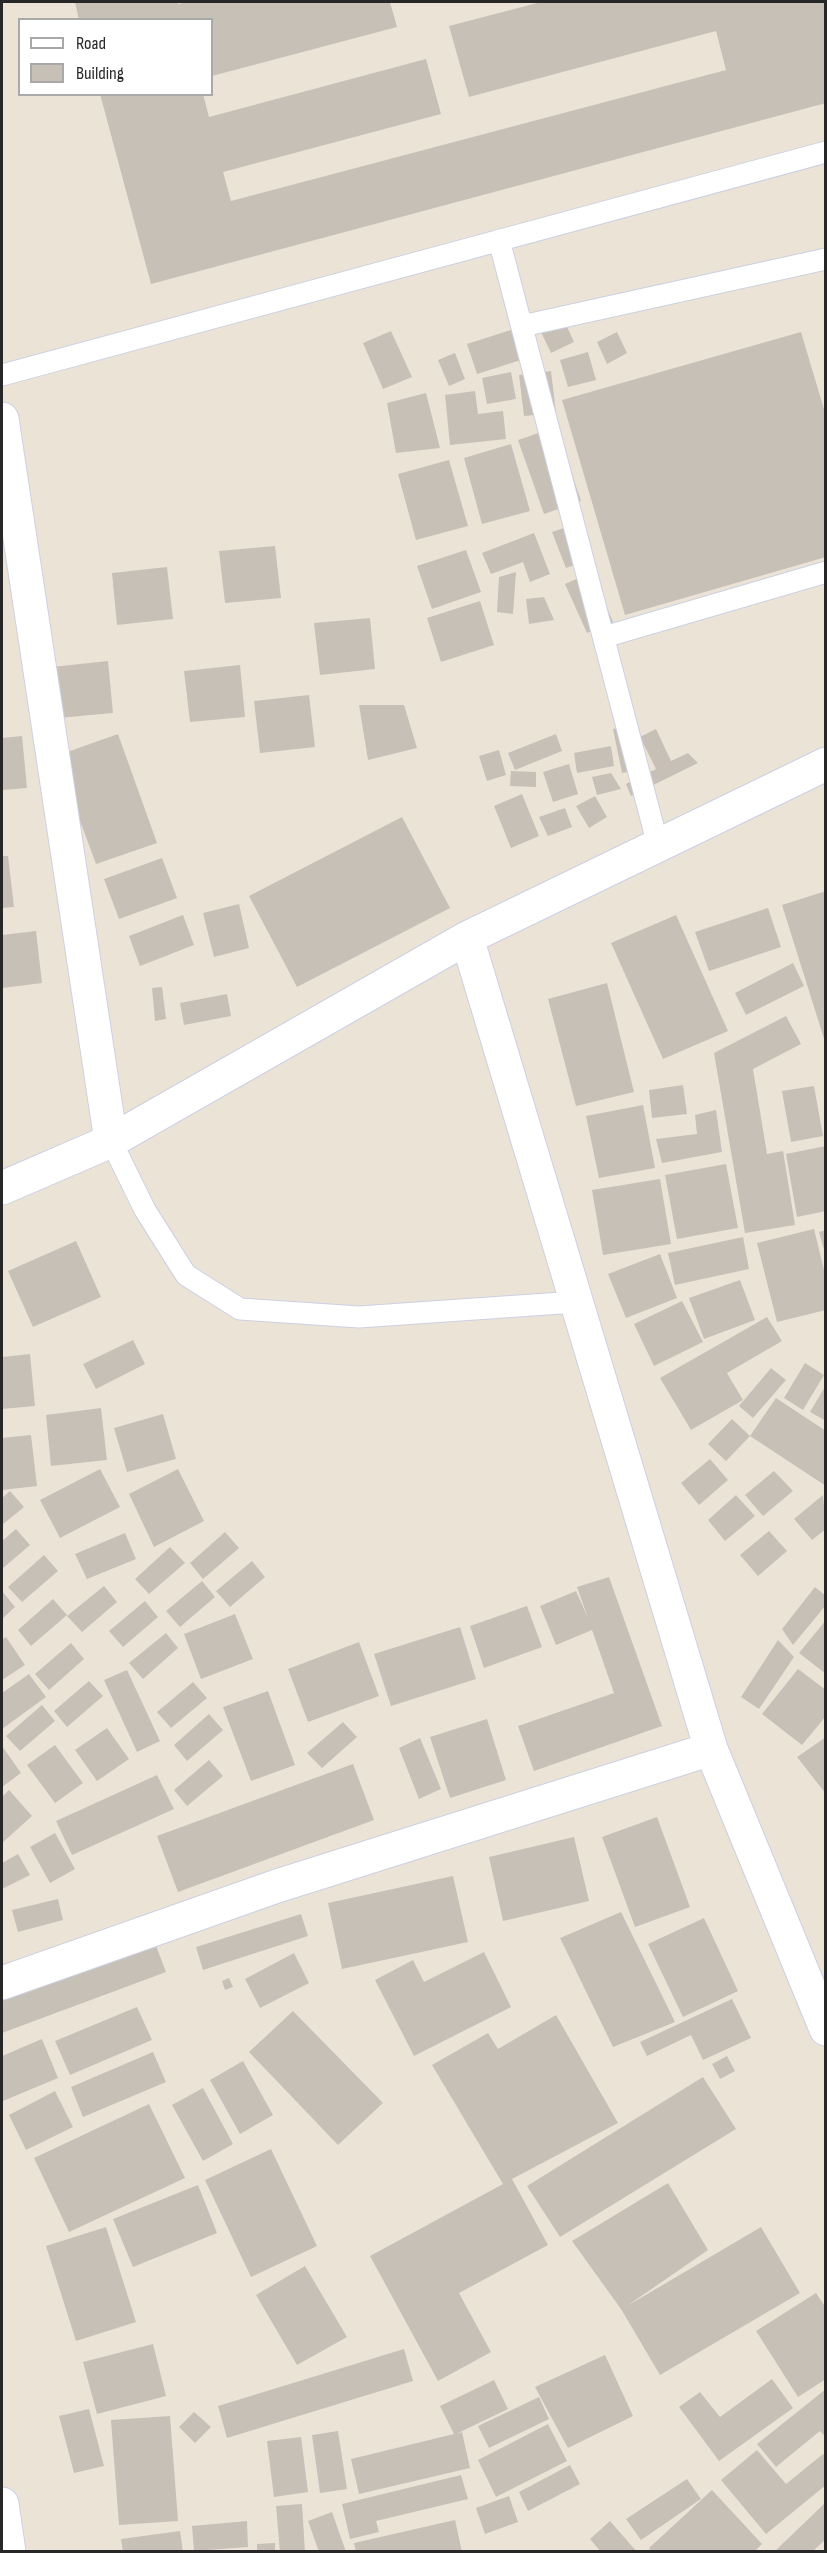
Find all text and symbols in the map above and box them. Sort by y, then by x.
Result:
legend [18,18,213,96]
text: Road [76,33,106,54]
text: Building [76,63,124,84]

